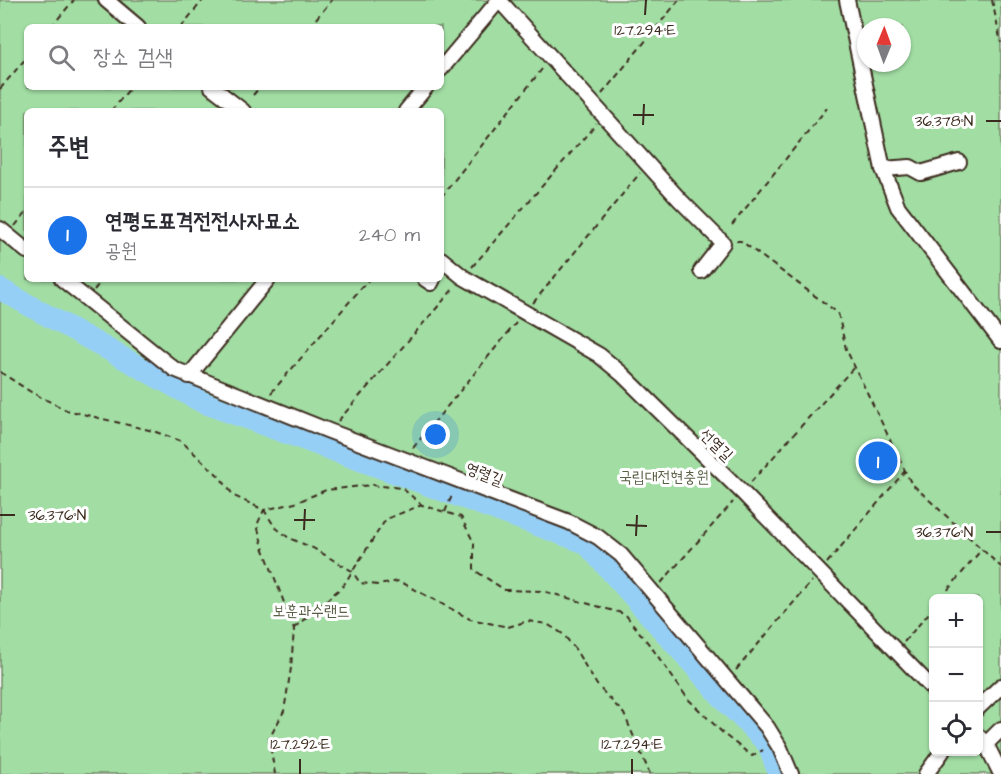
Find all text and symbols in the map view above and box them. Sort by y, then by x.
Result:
north arrow [857,18,911,72]
text: 127.294°E [614,20,676,41]
search box [24,24,444,90]
icon: search [45,41,78,74]
text: 장소 검색 [93,42,173,73]
text: 36.378°N [915,111,973,132]
text: 주변 [48,129,90,165]
text: 연평도표격전전사자묘소 [105,206,300,237]
text: 1 [66,221,69,249]
text: 240 m [359,221,420,249]
text: 공원 [105,237,137,265]
your location [421,420,450,449]
street label: 선열길 [695,423,738,466]
pin: 1 [858,438,898,484]
street label: 영렬길 [463,457,507,491]
park label: 국립대전현충원 [619,466,709,488]
text: 36.376°N [28,505,86,526]
text: 36.376°N [915,522,973,543]
map controls [929,594,983,756]
button: + [929,594,983,648]
park label: 보훈과수랜드 [272,600,350,622]
button: − [929,648,983,702]
button: locate [929,702,983,756]
text: 127.292°E [270,734,330,755]
text: 127.294°E [601,734,663,755]

